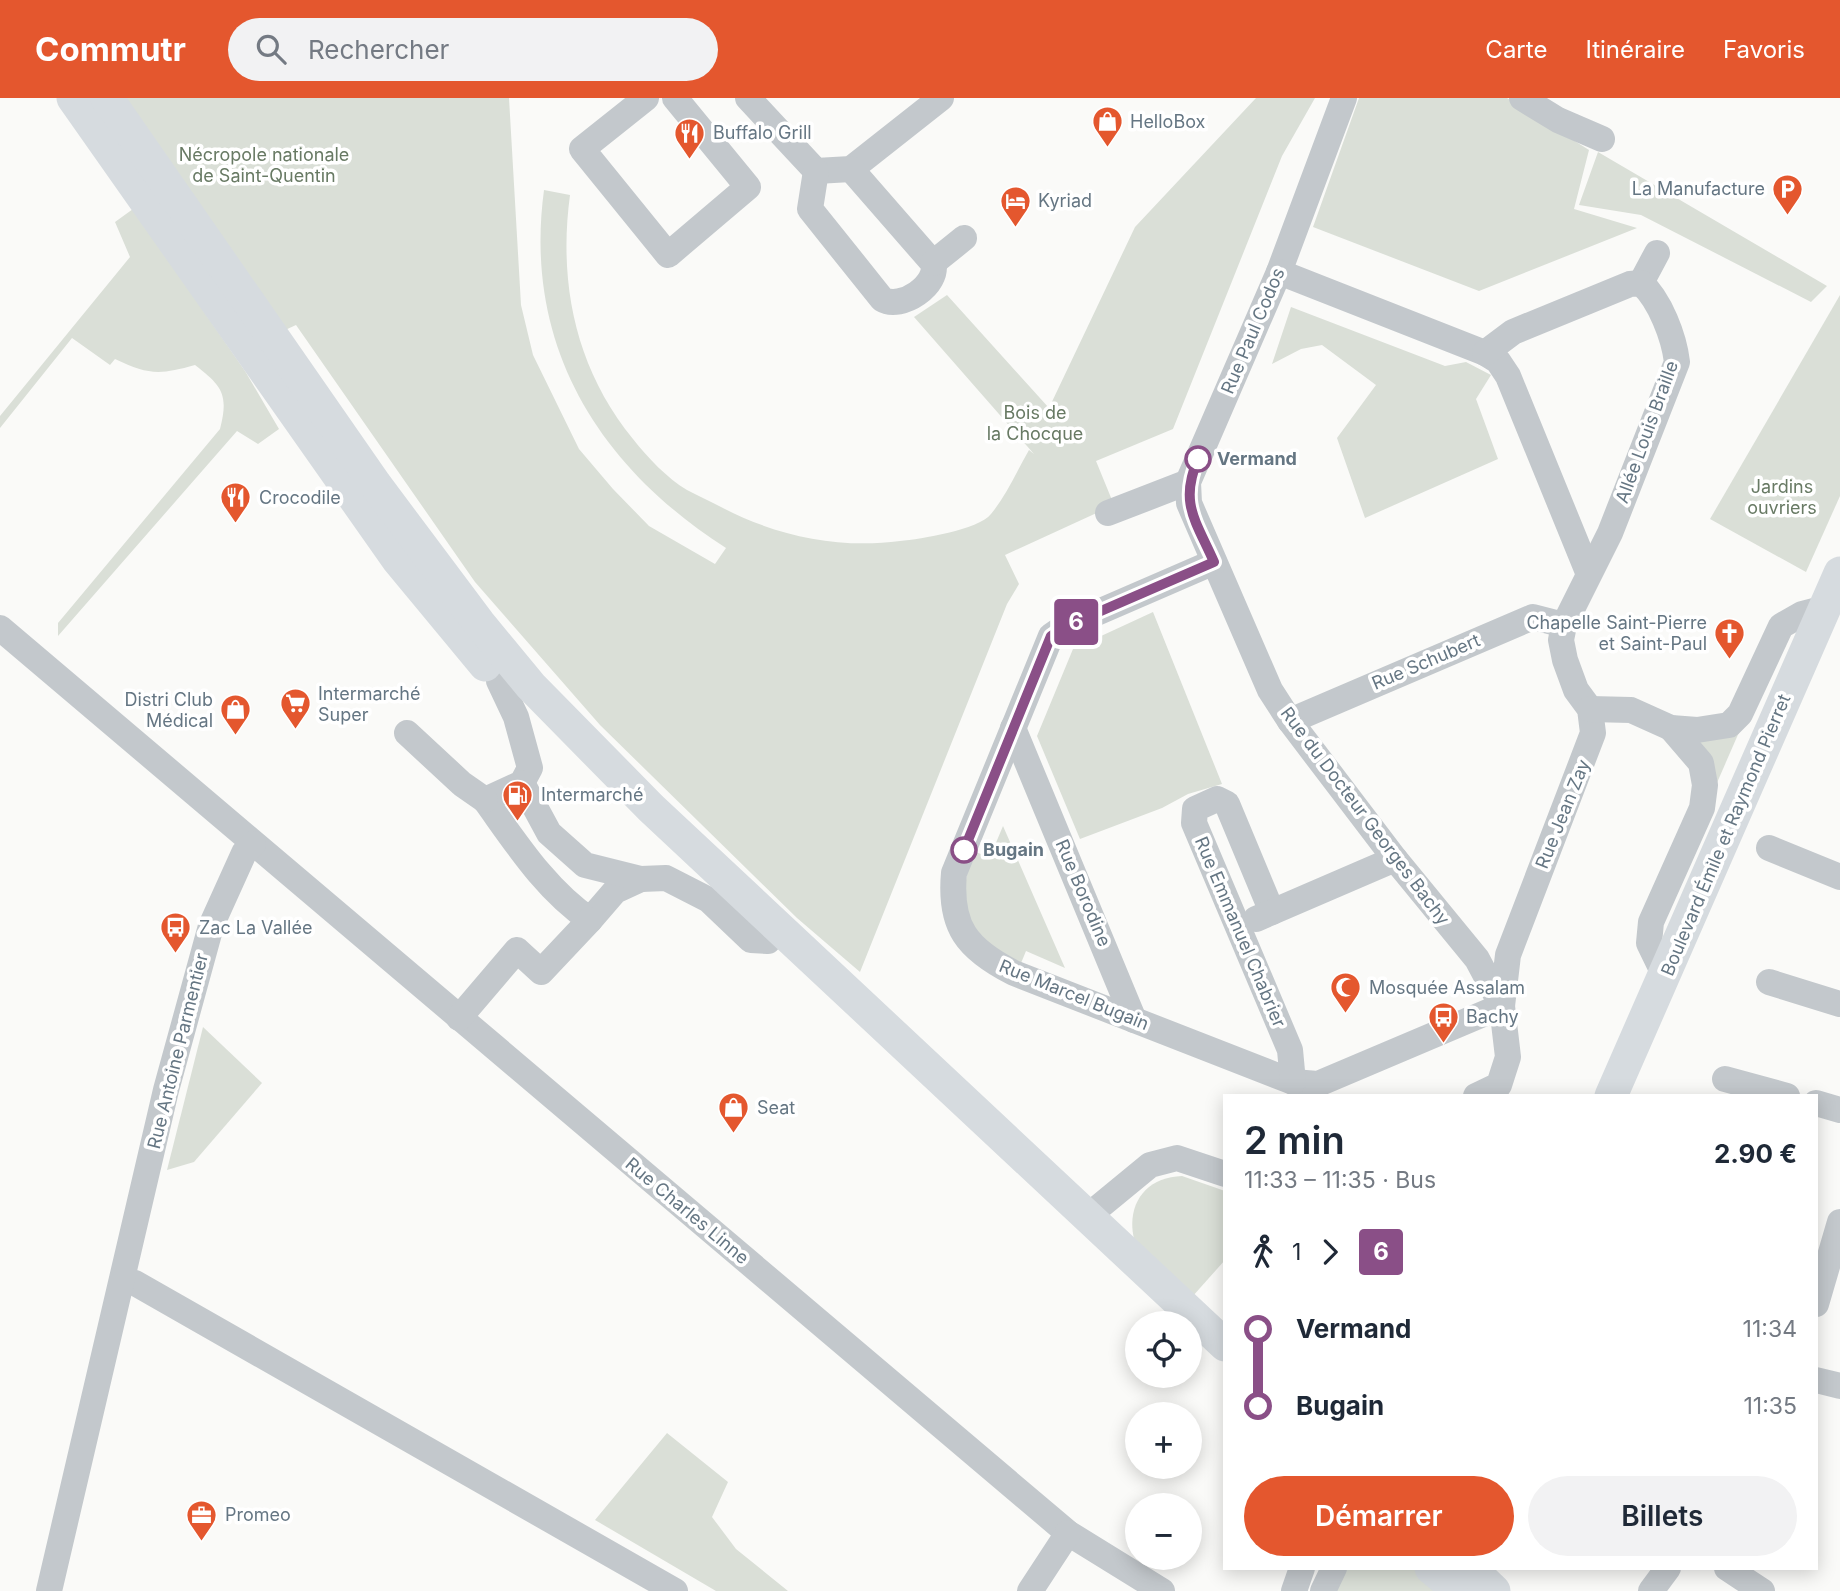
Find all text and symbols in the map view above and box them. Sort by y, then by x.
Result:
search box [228,18,718,81]
text: Commutr [35,29,186,69]
icon: search [252,30,290,68]
text: Rechercher [308,34,449,65]
text: Carte [1485,35,1547,64]
text: Itinéraire [1585,35,1685,64]
text: Favoris [1723,35,1805,64]
shop icon: HelloBox [1090,105,1124,149]
place label: HelloBox [1130,111,1206,132]
restaurant icon: Buffalo Grill [673,116,707,160]
place label: Buffalo Grill [713,122,812,143]
park label: Nécropole nationale de Saint-Quentin [179,144,349,186]
parking icon: La Manufacture [1771,172,1805,216]
place label: La Manufacture [1632,178,1765,199]
hotel icon: Kyriad [998,184,1032,228]
place label: Kyriad [1038,190,1092,211]
street label: Rue Paul Codos [1217,265,1289,397]
street label: Allée Louis Braille [1611,358,1682,506]
park label: Bois de la Chocque [987,402,1083,444]
marker: Vermand [1185,446,1211,472]
place label: Vermand [1217,448,1297,469]
park label: Jardins ouvriers [1747,476,1817,518]
restaurant icon: Crocodile [219,481,253,525]
place label: Crocodile [259,487,341,508]
line badge: 6 [1053,599,1099,645]
text: 6 [1068,607,1084,636]
place label: Chapelle Saint-Pierre et Saint-Paul [1526,612,1707,654]
church icon: Chapelle Saint-Pierre et Saint-Paul [1713,616,1747,660]
street label: Rue Schubert [1369,629,1483,694]
place label: Intermarché Super [318,683,421,725]
supermarket icon: Intermarché Super [278,687,312,731]
place label: Distri Club Médical [125,689,213,731]
street label: Boulevard Émile et Raymond Pierret [1656,690,1795,979]
shop icon: Distri Club Médical [219,693,253,737]
street label: Rue du Docteur Georges Bachy [1277,703,1454,929]
street label: Rue Jean Zay [1531,756,1594,871]
fuel station icon: Intermarché [501,778,535,822]
place label: Intermarché [541,784,644,805]
street label: Rue Emmanuel Chabrier [1191,833,1290,1030]
street label: Rue Borodine [1051,836,1115,949]
marker: Bugain [951,837,977,863]
place label: Bugain [983,839,1044,860]
bus stop icon: Zac La Vallée [159,911,193,955]
place label: Zac La Vallée [199,917,312,938]
street label: Rue Antoine Parmentier [143,951,212,1151]
street label: Rue Marcel Bugain [996,955,1152,1034]
mosque icon: Mosquée Assalam [1329,971,1363,1015]
place label: Mosquée Assalam [1369,977,1525,998]
bus stop icon: Bachy [1426,1000,1460,1044]
place label: Bachy [1466,1006,1519,1027]
shop icon: Seat [717,1091,751,1135]
place label: Seat [757,1097,795,1118]
text: 2 min [1244,1117,1345,1163]
text: 2.90 € [1714,1138,1797,1169]
street label: Rue Charles Linne [621,1153,753,1268]
text: 11:33 – 11:35 · Bus [1244,1166,1436,1194]
icon: walk [1244,1233,1282,1271]
icon: forward [1311,1233,1349,1271]
text: 6 [1373,1237,1389,1266]
text: 1 [1292,1238,1301,1266]
map controls [1125,1311,1202,1570]
button: locate [1125,1311,1202,1388]
text: Vermand [1296,1313,1412,1344]
text: 11:34 [1743,1315,1797,1343]
text: Bugain [1296,1390,1384,1421]
text: 11:35 [1743,1392,1797,1420]
button: + [1125,1402,1202,1479]
button: Démarrer [1244,1476,1514,1556]
button: Billets [1528,1476,1797,1556]
button: − [1125,1493,1202,1570]
office icon: Promeo [185,1498,219,1542]
place label: Promeo [225,1504,291,1525]

